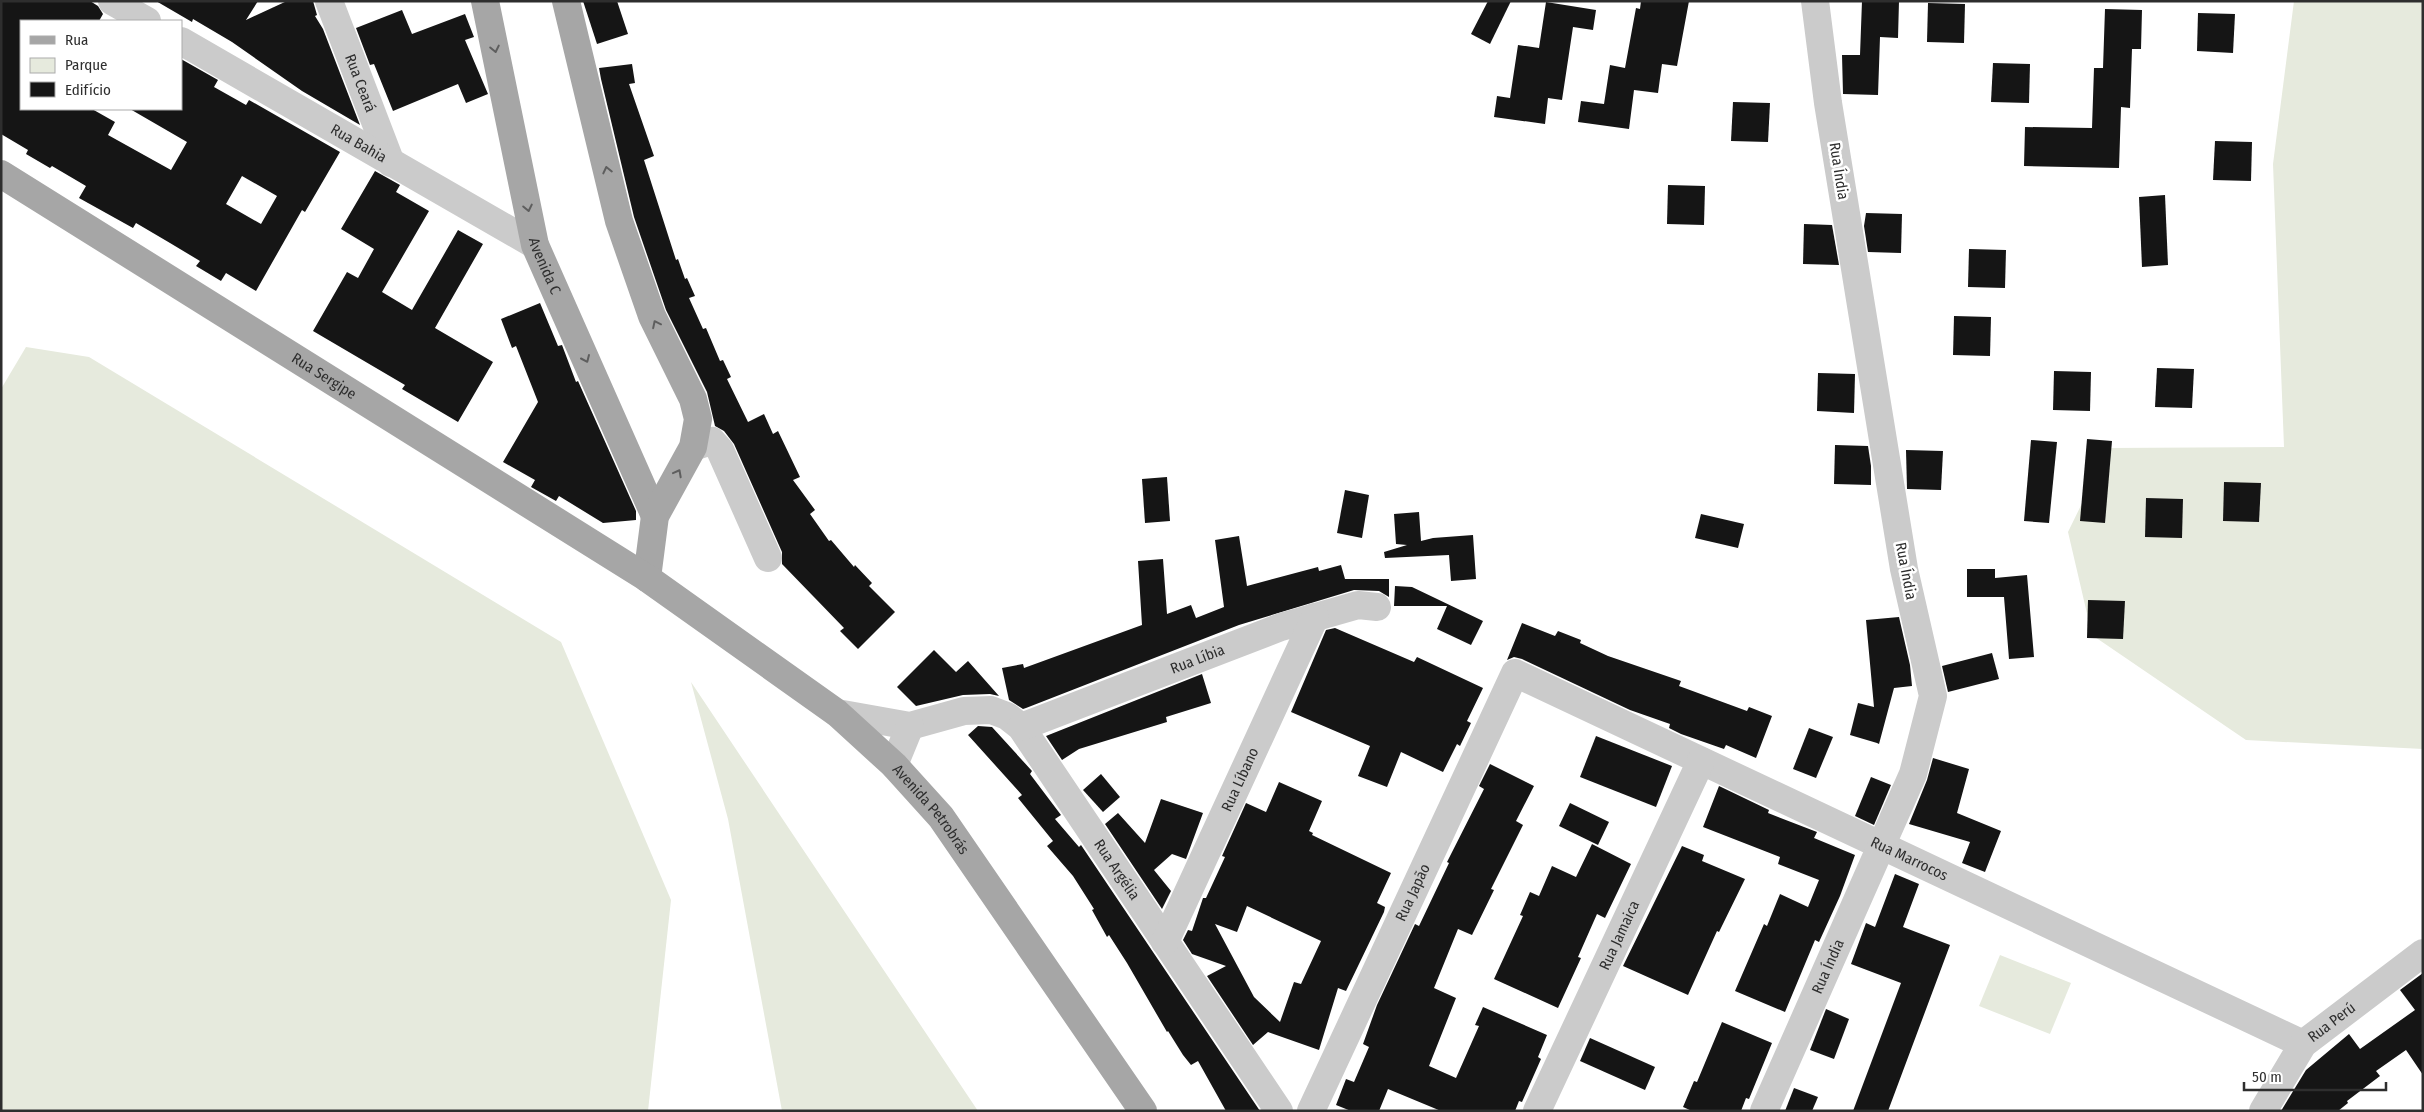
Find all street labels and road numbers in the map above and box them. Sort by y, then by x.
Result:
street label: Rua Ceará [341,51,380,115]
street label: Rua Bahia [327,120,390,167]
street label: Rua Índia [1826,141,1852,201]
street label: Avenida C [525,236,565,297]
street label: Rua Sergipe [288,349,360,403]
street label: Rua Índia [1892,541,1920,601]
street label: Rua Líbia [1168,641,1227,678]
street label: Rua Líbano [1218,745,1263,814]
street label: Avenida Petrobrás [889,761,973,858]
street label: Rua Marrocos [1868,833,1951,885]
street label: Rua Argélia [1090,836,1144,903]
street label: Rua Japão [1392,861,1434,924]
street label: Rua Jamaica [1595,898,1643,973]
street label: Rua Índia [1808,936,1848,997]
street label: Rua Perú [2304,999,2359,1046]

